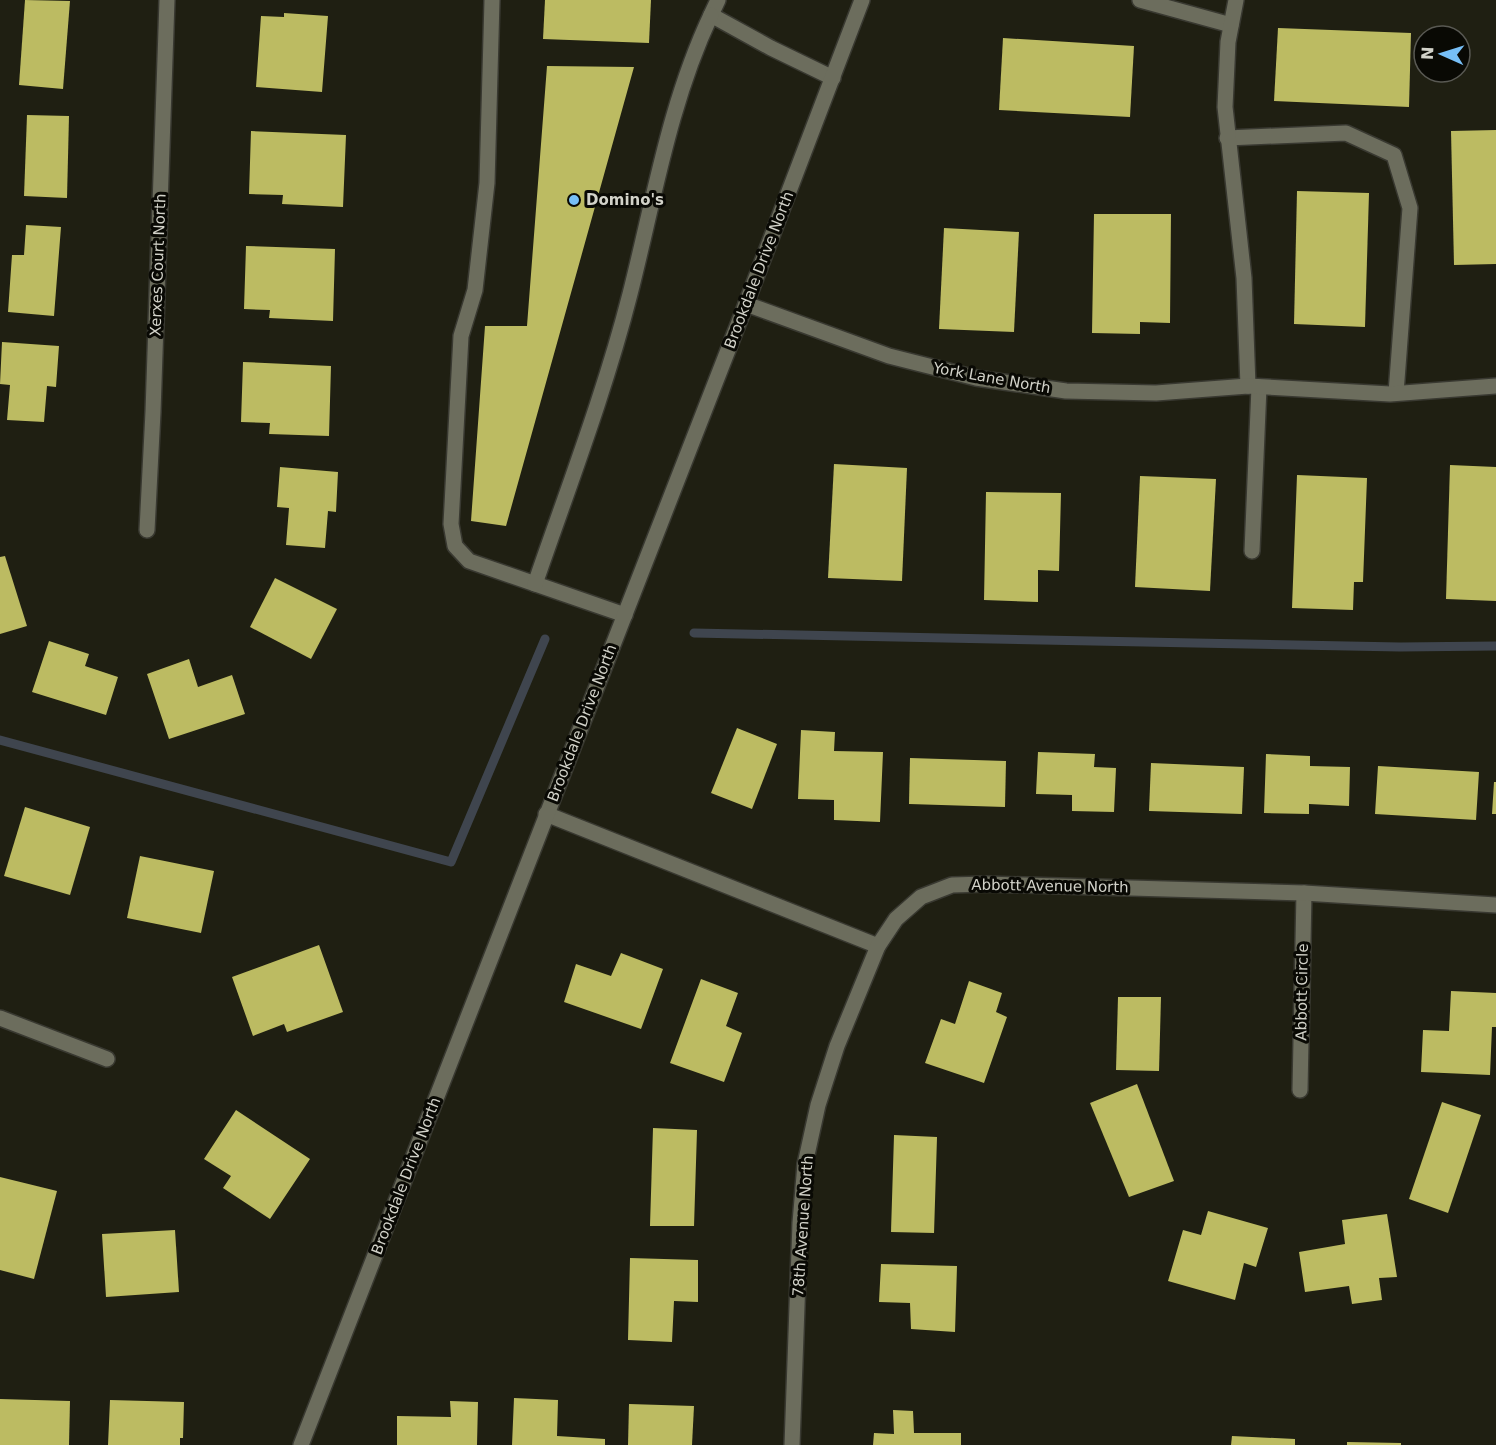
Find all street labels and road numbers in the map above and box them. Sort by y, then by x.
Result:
street label: Brookdale Drive North [721,189,797,351]
street label: Xerxes Court North [147,193,169,337]
street label: York Lane North [931,359,1052,397]
street label: Brookdale Drive North [544,642,620,804]
street label: Abbott Avenue North [971,876,1129,896]
street label: Abbott Circle [1292,943,1312,1041]
street label: Brookdale Drive North [368,1095,444,1257]
street label: 78th Avenue North [789,1155,817,1297]

